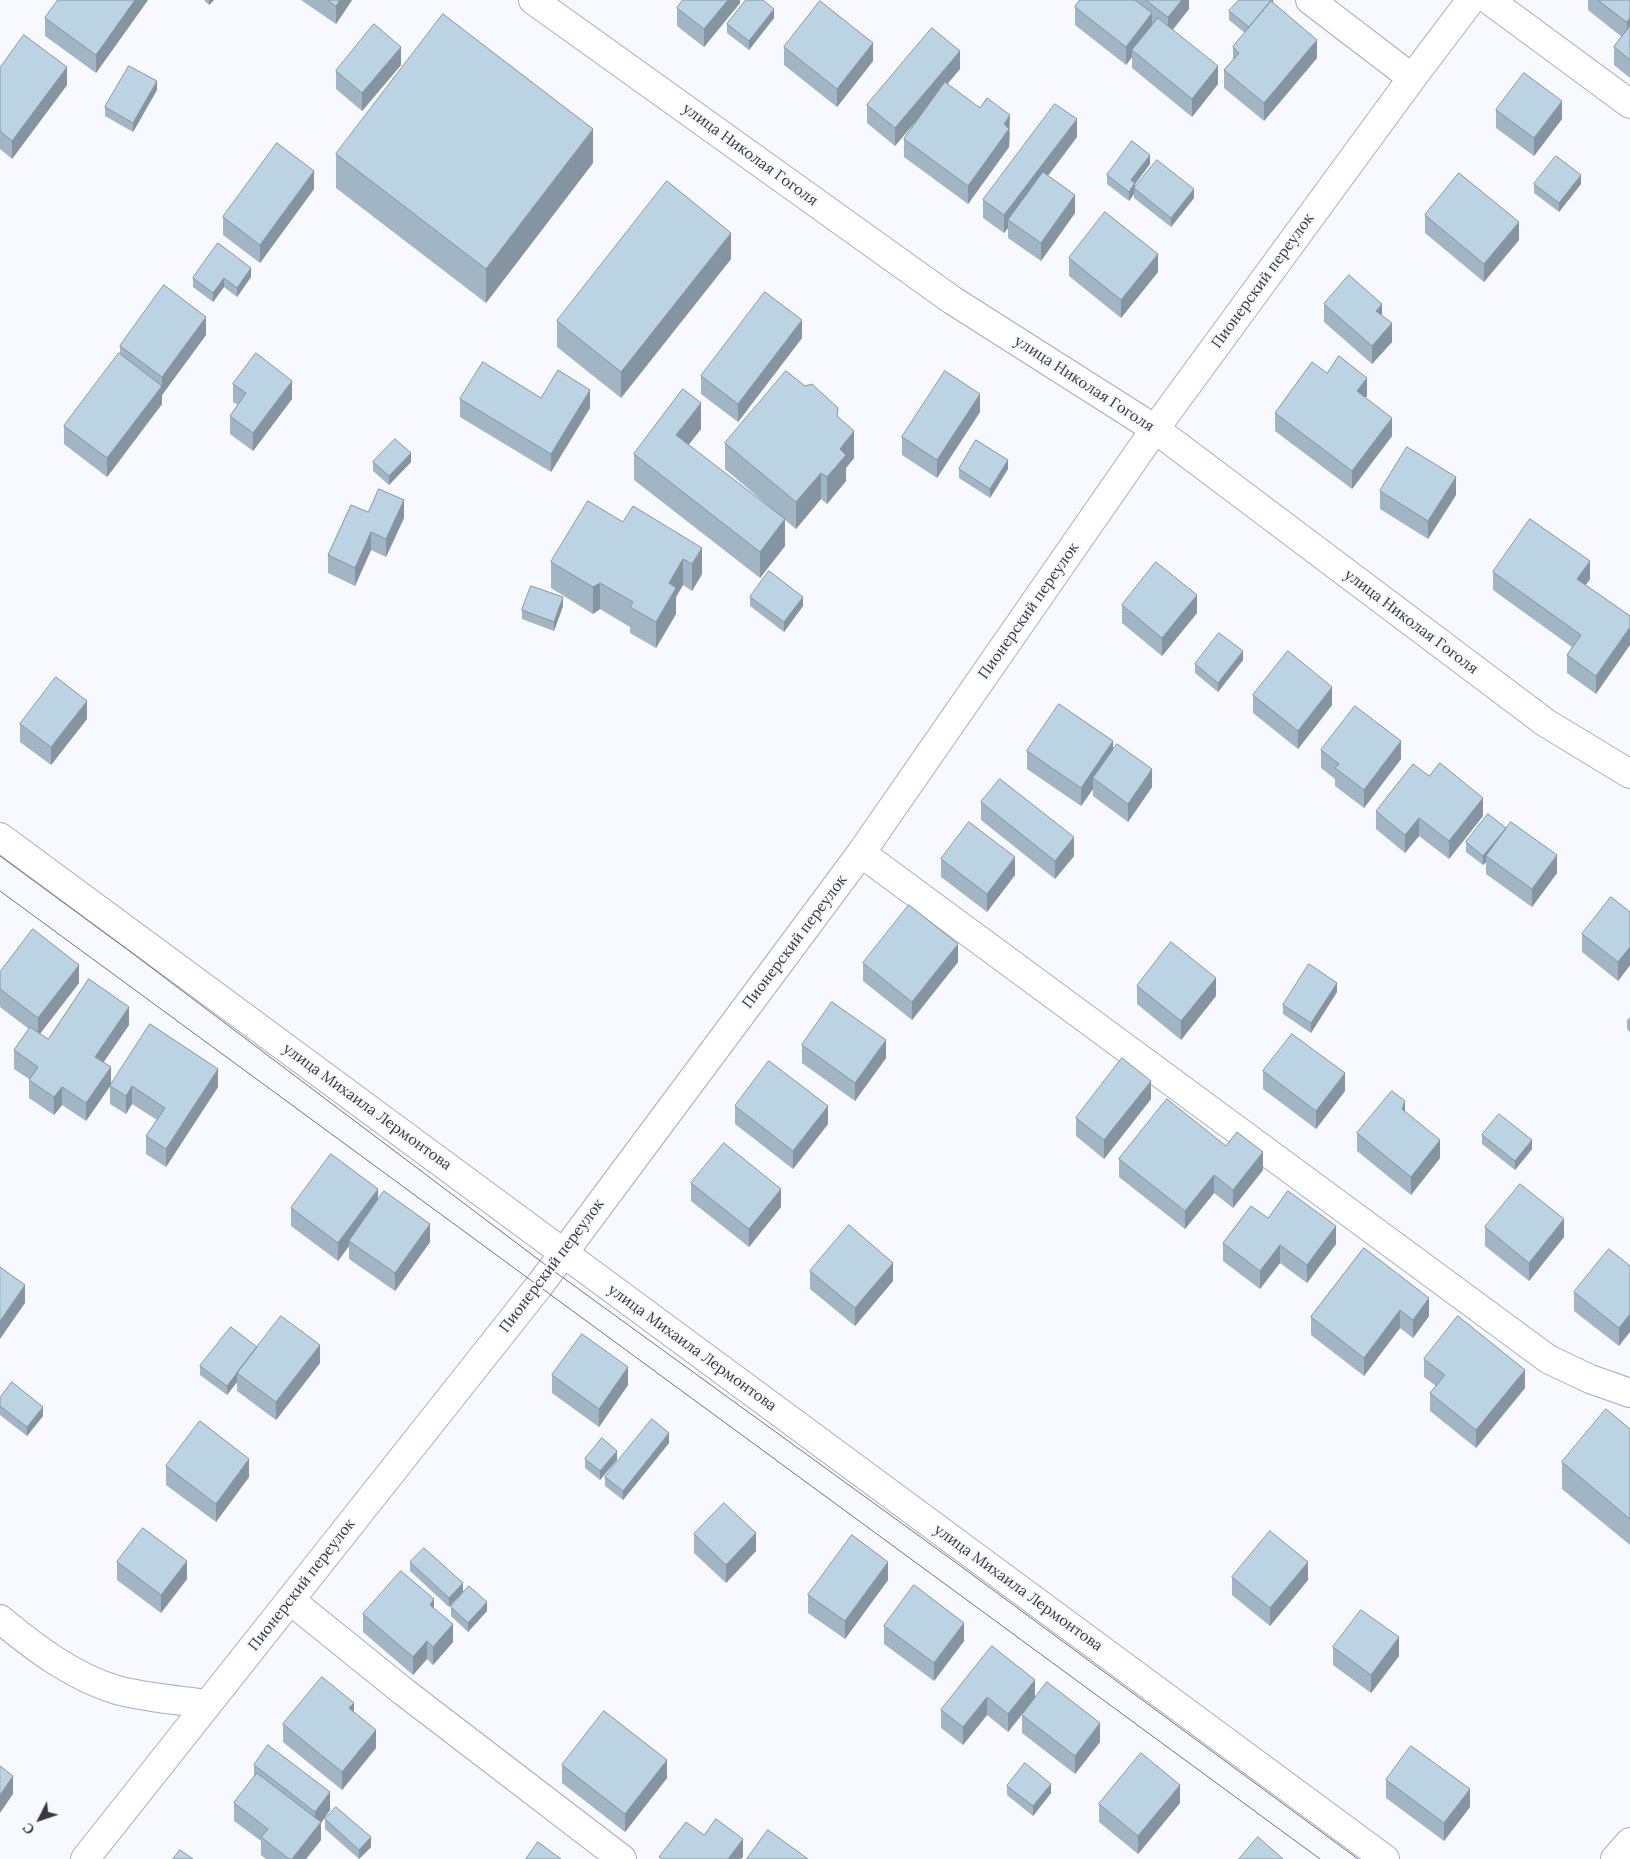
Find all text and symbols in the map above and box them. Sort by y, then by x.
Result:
street label: улица Николая Гоголя [679,100,821,210]
street label: Пионерский переулок [1208,210,1318,352]
street label: улица Николая Гоголя [1011,332,1157,436]
street label: Пионерский переулок [975,539,1083,683]
street label: улица Николая Гоголя [1341,566,1481,678]
street label: Пионерский переулок [739,872,851,1012]
street label: улица Михаила Лермонтова [279,1040,455,1174]
street label: Пионерский переулок [496,1196,608,1336]
street label: улица Михаила Лермонтова [604,1281,780,1415]
street label: Пионерский переулок [245,1515,359,1655]
street label: улица Михаила Лермонтова [930,1521,1106,1655]
north arrow [15,1794,65,1844]
text: С [19,1819,39,1838]

